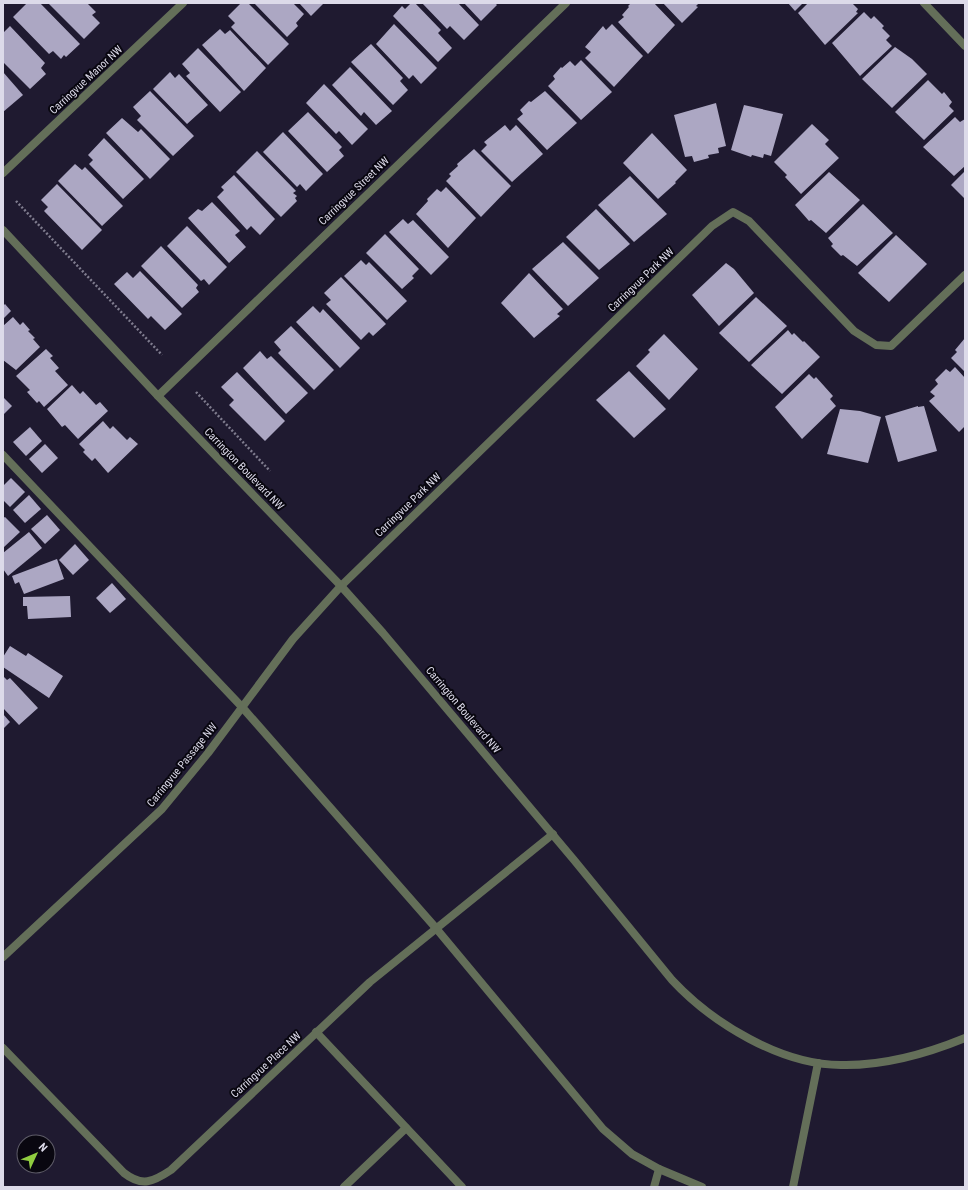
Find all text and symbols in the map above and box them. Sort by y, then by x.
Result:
street label: Carringvue Manor NW [47,43,126,117]
street label: Carringvue Street NW [316,154,392,228]
street label: Carringvue Park NW [605,245,677,315]
street label: Carrington Boulevard NW [202,425,287,513]
street label: Carringvue Park NW [372,470,444,540]
street label: Carrington Boulevard NW [423,664,503,756]
street label: Carringvue Passage NW [144,720,220,810]
street label: Carringvue Place NW [228,1029,304,1101]
north arrow [16,1134,56,1174]
text: N [36,1140,50,1155]

